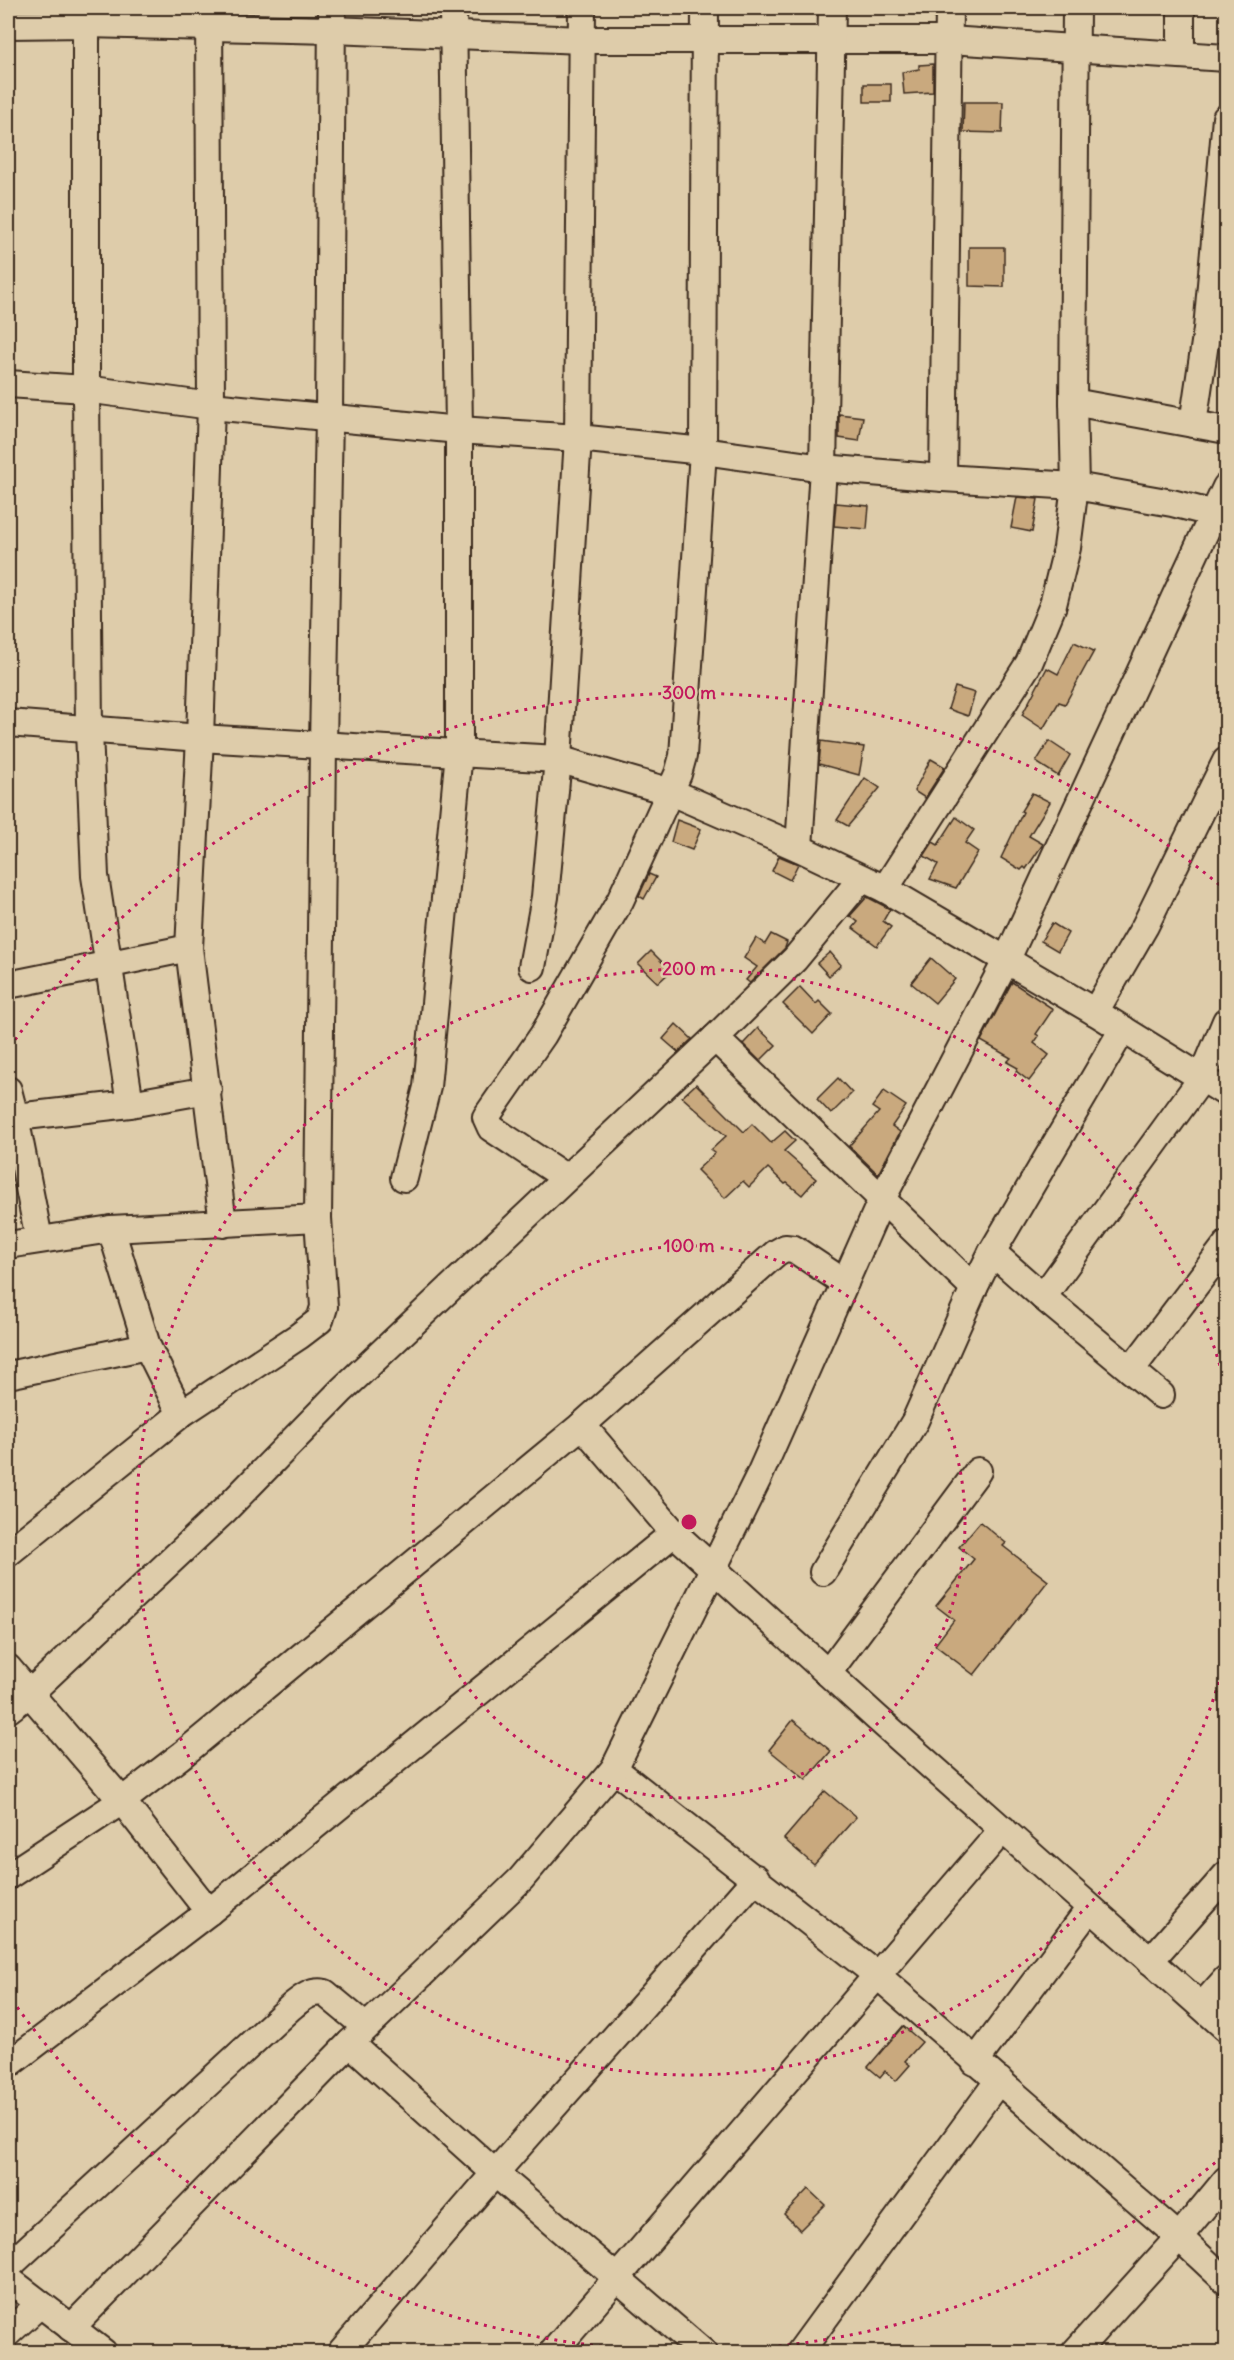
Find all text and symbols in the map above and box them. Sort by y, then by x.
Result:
text: 300 m [662,681,716,704]
text: 200 m [662,957,716,980]
text: 100 m [664,1234,715,1257]
centre of rings [679,1512,699,1532]

